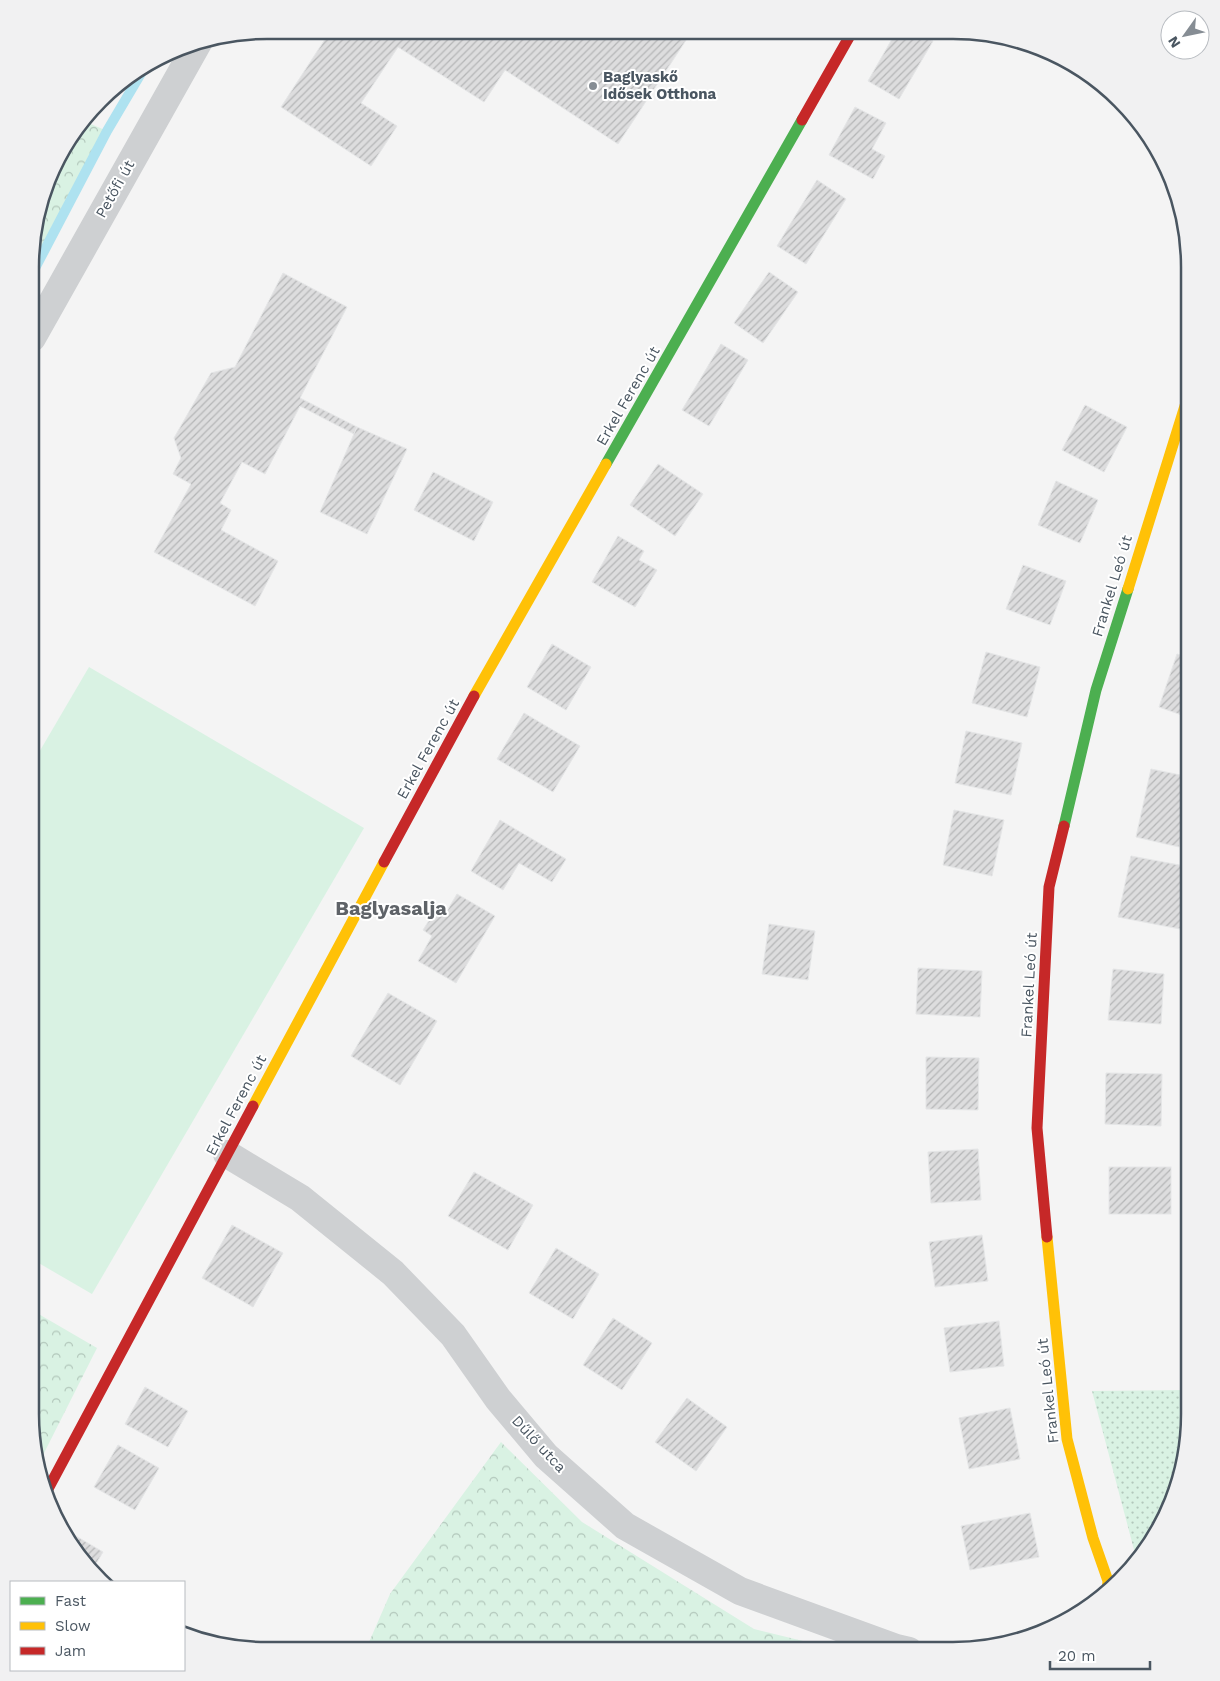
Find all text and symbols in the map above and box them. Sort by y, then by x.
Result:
north arrow [1160,10,1210,60]
text: N [1165,33,1184,51]
place label: Baglyaskő Idősek Otthona [603,68,717,103]
marker: Baglyaskő Idősek Otthona [587,80,599,92]
street label: Petőfi út [92,156,139,221]
street label: Erkel Ferenc út [592,343,664,449]
street label: Frankel Leó út [1088,532,1136,639]
street label: Erkel Ferenc út [393,695,463,802]
district label: Baglyasalja [335,896,447,920]
street label: Frankel Leó út [1017,931,1041,1038]
street label: Erkel Ferenc út [202,1051,270,1159]
street label: Frankel Leó út [1033,1337,1062,1444]
street label: Dűlő utca [508,1412,570,1477]
legend [10,1581,185,1671]
text: Fast [55,1592,87,1610]
text: Slow [55,1617,91,1635]
scale bar [1050,1638,1150,1670]
text: Jam [55,1642,86,1660]
text: 20 m [1058,1647,1096,1665]

